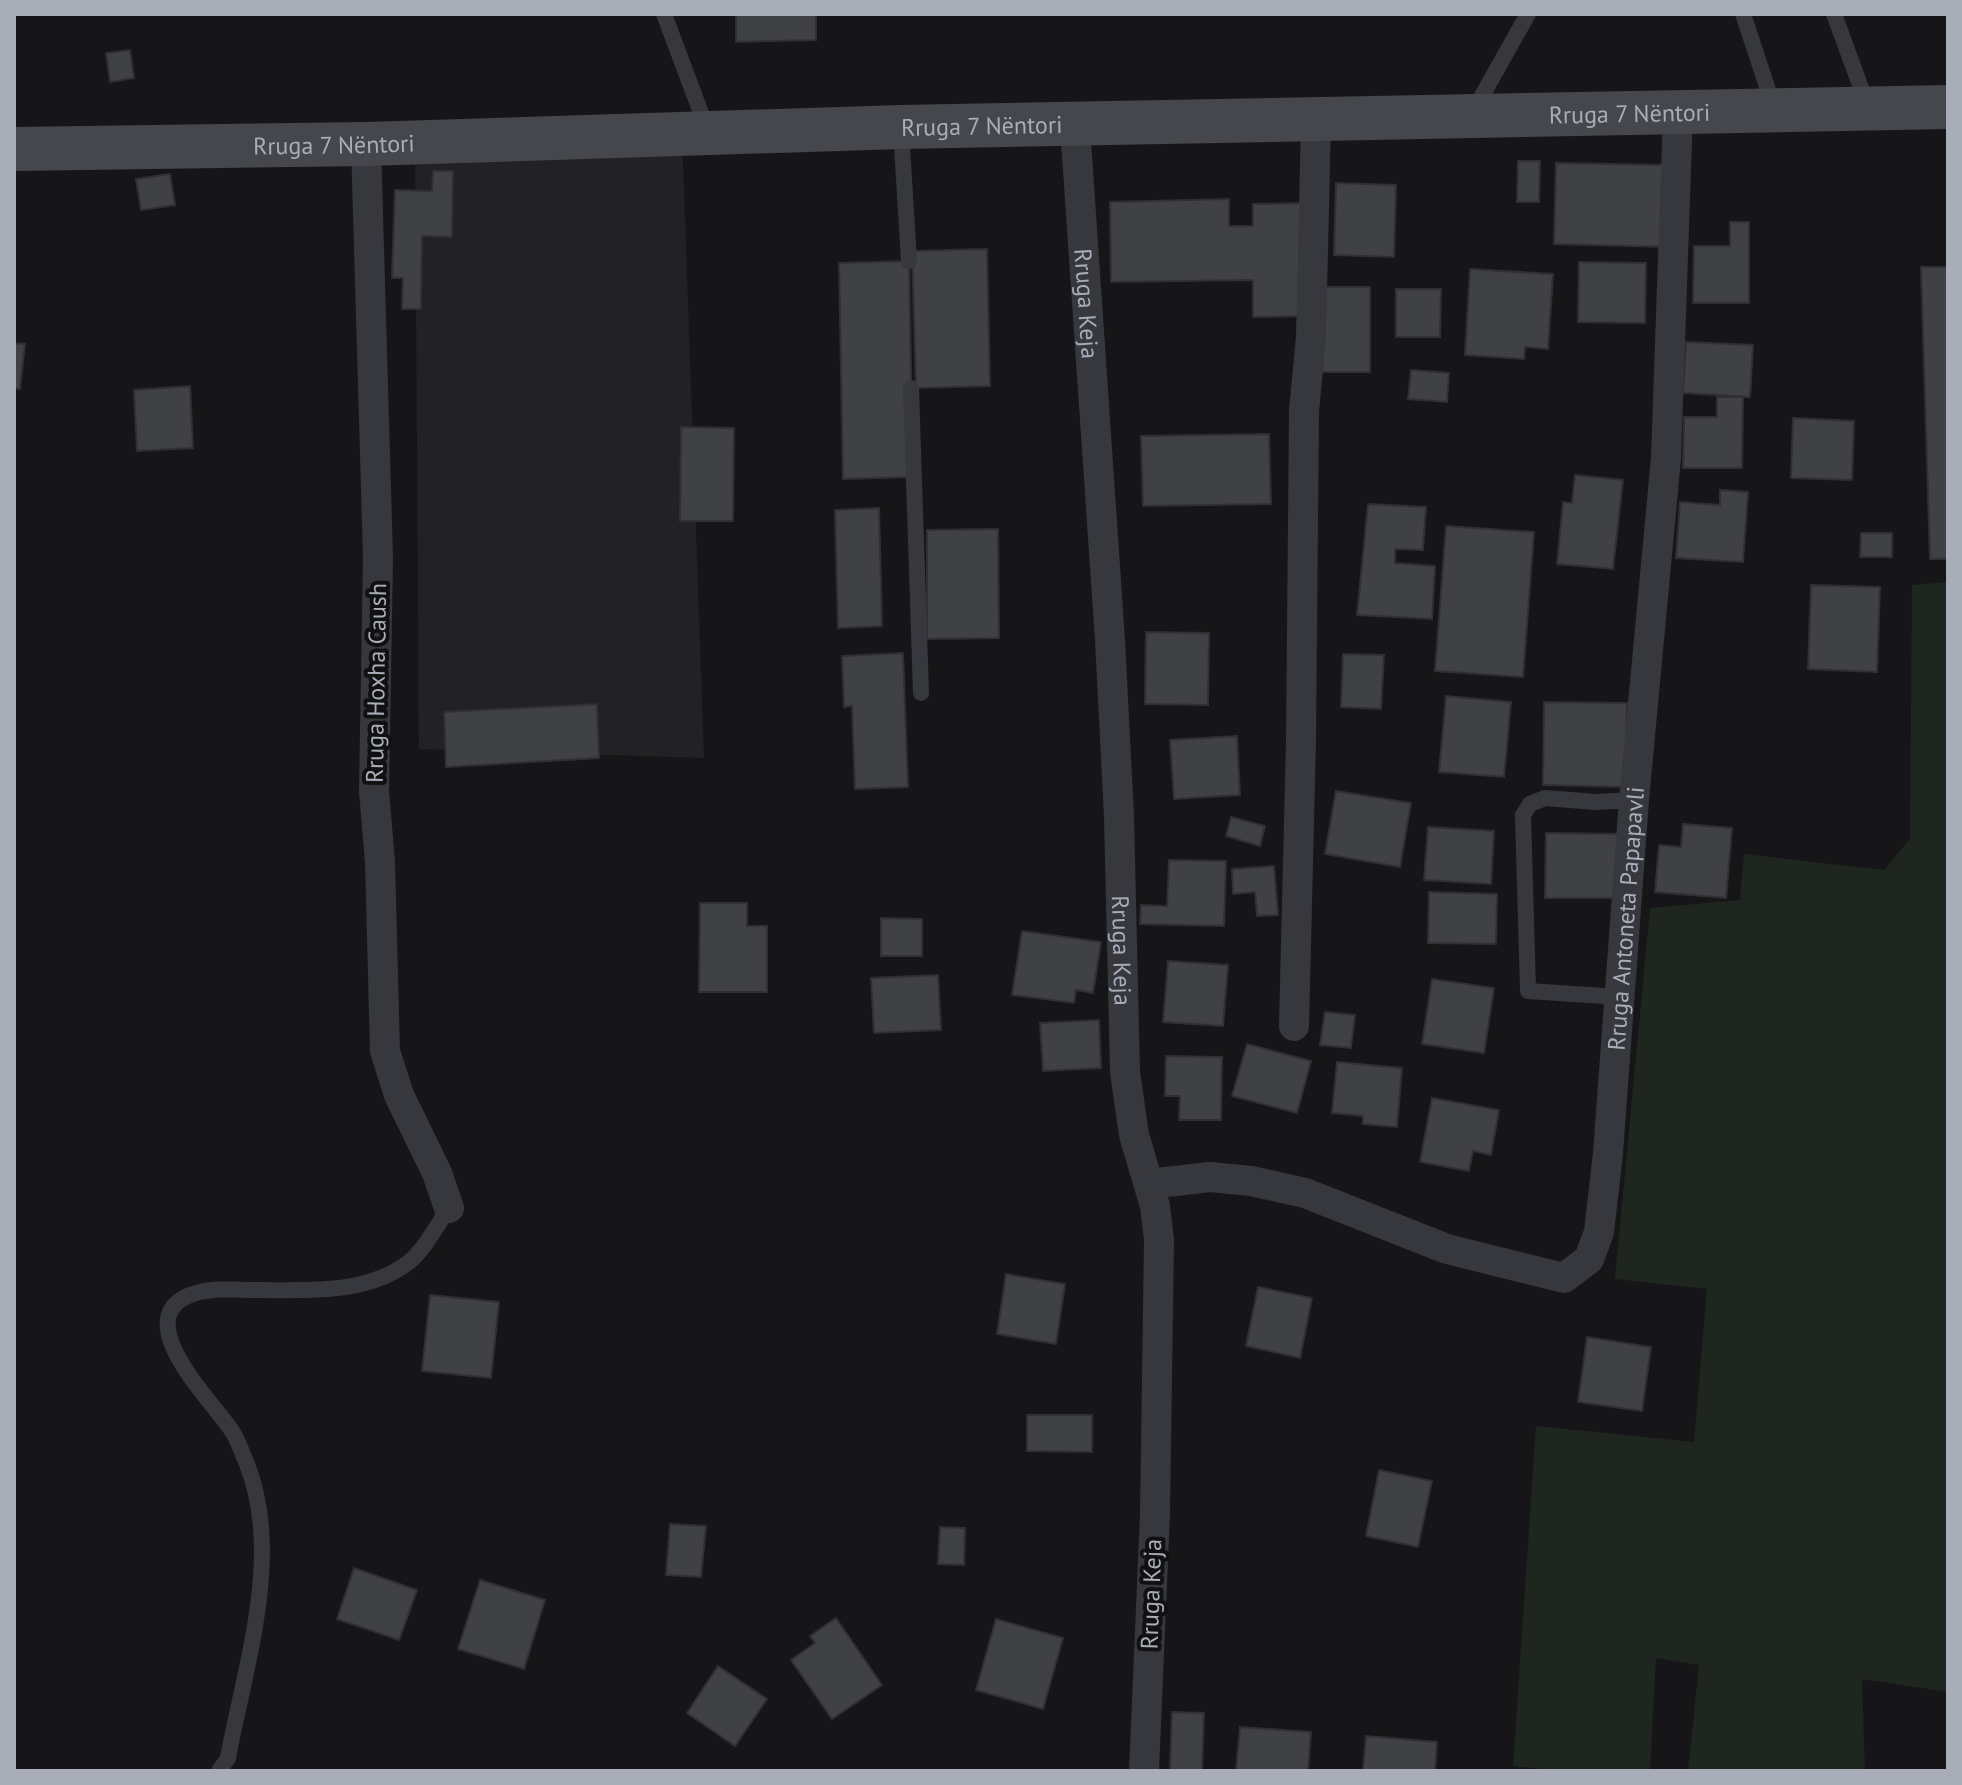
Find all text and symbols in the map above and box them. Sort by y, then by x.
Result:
street label: Rruga 7 Nëntori [1549,96,1711,130]
street label: Rruga 7 Nëntori [901,108,1063,142]
street label: Rruga 7 Nëntori [253,127,415,161]
street label: Rruga Keja [1068,247,1106,360]
street label: Rruga Hoxha Caush [359,583,393,783]
street label: Rruga Antoneta Papapavli [1600,785,1651,1052]
street label: Rruga Keja [1105,895,1139,1006]
street label: Rruga Keja [1134,1538,1168,1650]

